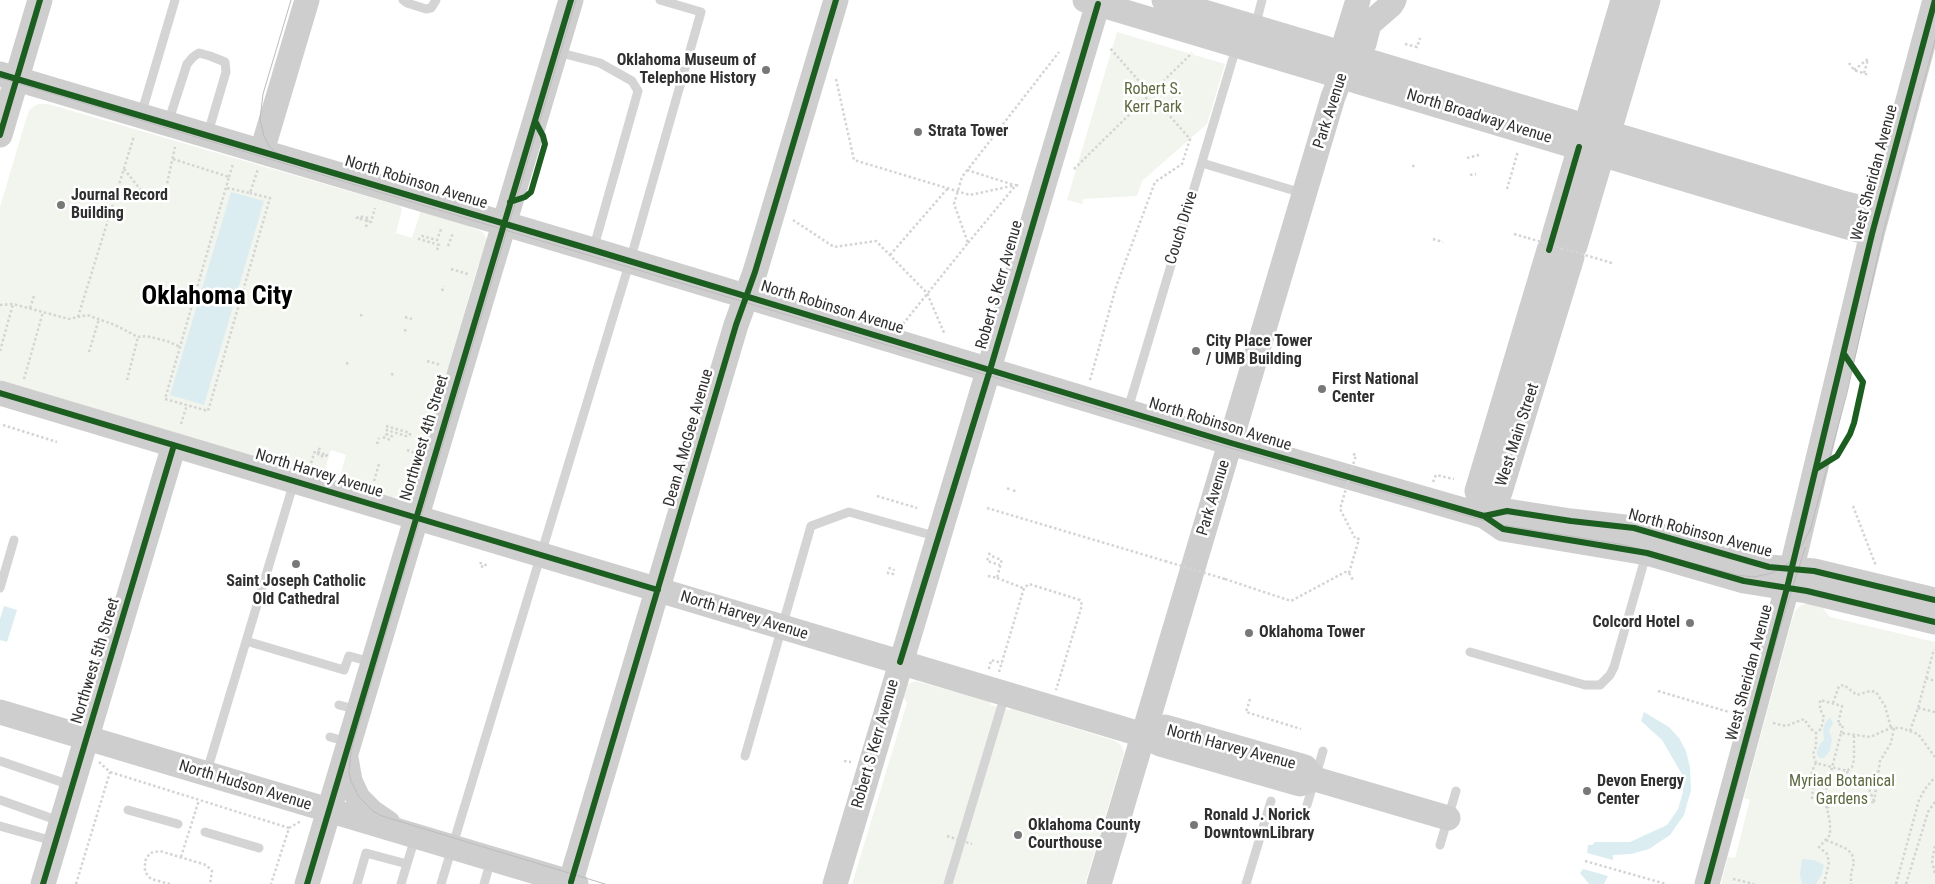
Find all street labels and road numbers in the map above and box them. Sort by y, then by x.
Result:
street label: Park Avenue [1310,71,1352,151]
street label: North Broadway Avenue [1404,86,1554,148]
street label: West Sheridan Avenue [1848,103,1902,243]
street label: North Robinson Avenue [342,152,490,214]
street label: Couch Drive [1162,189,1202,267]
street label: Robert S Kerr Avenue [972,218,1028,352]
street label: North Robinson Avenue [758,277,906,339]
street label: Dean A McGee Avenue [660,367,718,509]
street label: Northwest 4th Street [397,373,453,503]
street label: West Main Street [1492,381,1544,489]
street label: North Robinson Avenue [1146,394,1294,456]
street label: North Harvey Avenue [253,445,385,503]
street label: Park Avenue [1193,458,1235,538]
street label: North Robinson Avenue [1626,506,1774,562]
street label: North Harvey Avenue [678,587,810,645]
street label: Northwest 5th Street [68,596,124,726]
street label: West Sheridan Avenue [1723,603,1777,743]
street label: Robert S Kerr Avenue [848,677,904,811]
street label: North Harvey Avenue [1165,722,1297,774]
street label: North Hudson Avenue [176,757,314,815]

